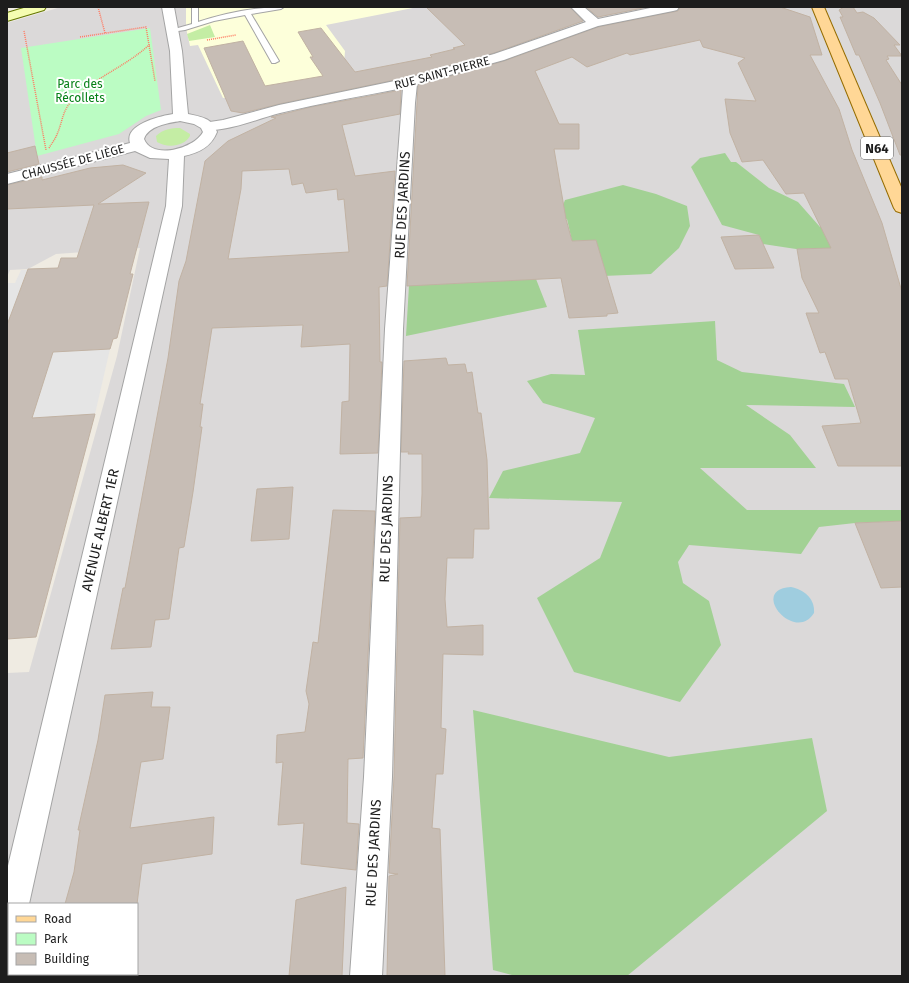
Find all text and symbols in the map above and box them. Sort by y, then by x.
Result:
street label: RUE SAINT-PIERRE [393,54,491,92]
park label: Parc des Récollets [55,77,105,105]
road number: N64 [861,137,893,159]
street label: CHAUSSÉE DE LIÈGE [20,141,126,182]
street label: RUE DES JARDINS [391,150,414,259]
street label: AVENUE ALBERT 1ER [78,467,123,593]
street label: RUE DES JARDINS [376,475,397,583]
street label: RUE DES JARDINS [362,798,385,907]
legend [8,903,138,975]
text: Road [44,912,72,926]
text: Park [44,932,68,946]
text: Building [44,952,90,966]

